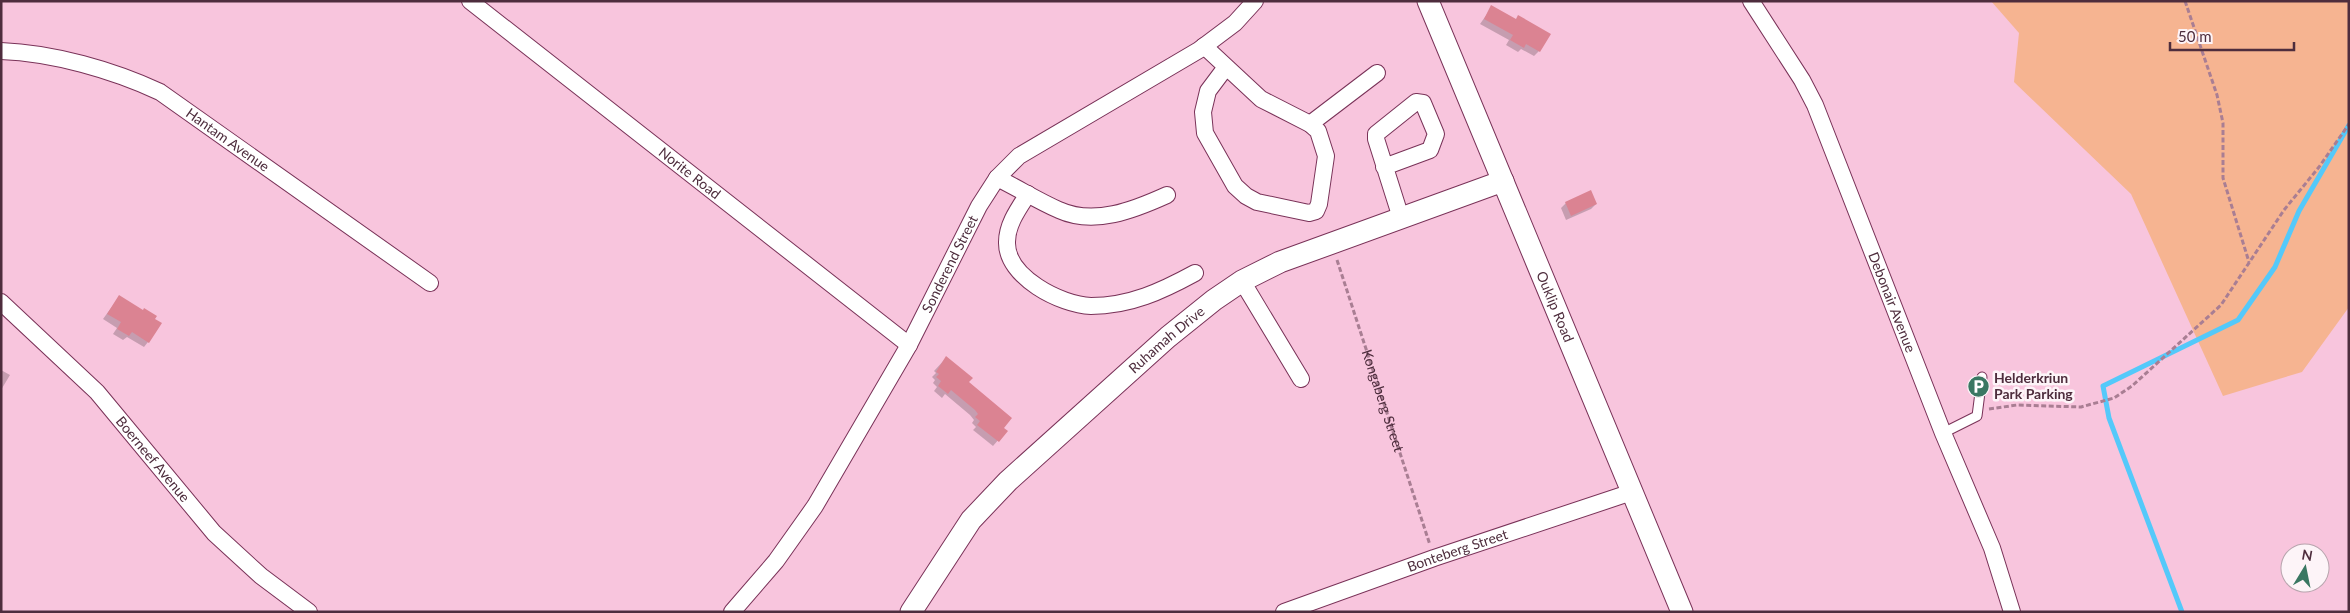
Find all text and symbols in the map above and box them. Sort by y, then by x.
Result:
scale bar [2170,20,2294,52]
text: 50 m [2178,27,2212,45]
street label: Hantam Avenue [183,104,273,175]
street label: Norite Road [656,143,724,202]
street label: Sonderend Street [918,212,981,315]
street label: Debonair Avenue [1865,250,1920,355]
street label: Ouklip Road [1533,268,1578,344]
street label: Ruhamah Drive [1125,302,1208,376]
street label: Kongaberg Street [1359,347,1408,454]
place label: Helderkriun Park Parking [1994,369,2073,402]
parking icon: Helderkriun Park Parking [1966,374,1990,398]
street label: Boerneef Avenue [113,413,194,505]
street label: Bonteberg Street [1405,525,1510,575]
north arrow [2280,543,2330,593]
text: N [2301,545,2314,564]

